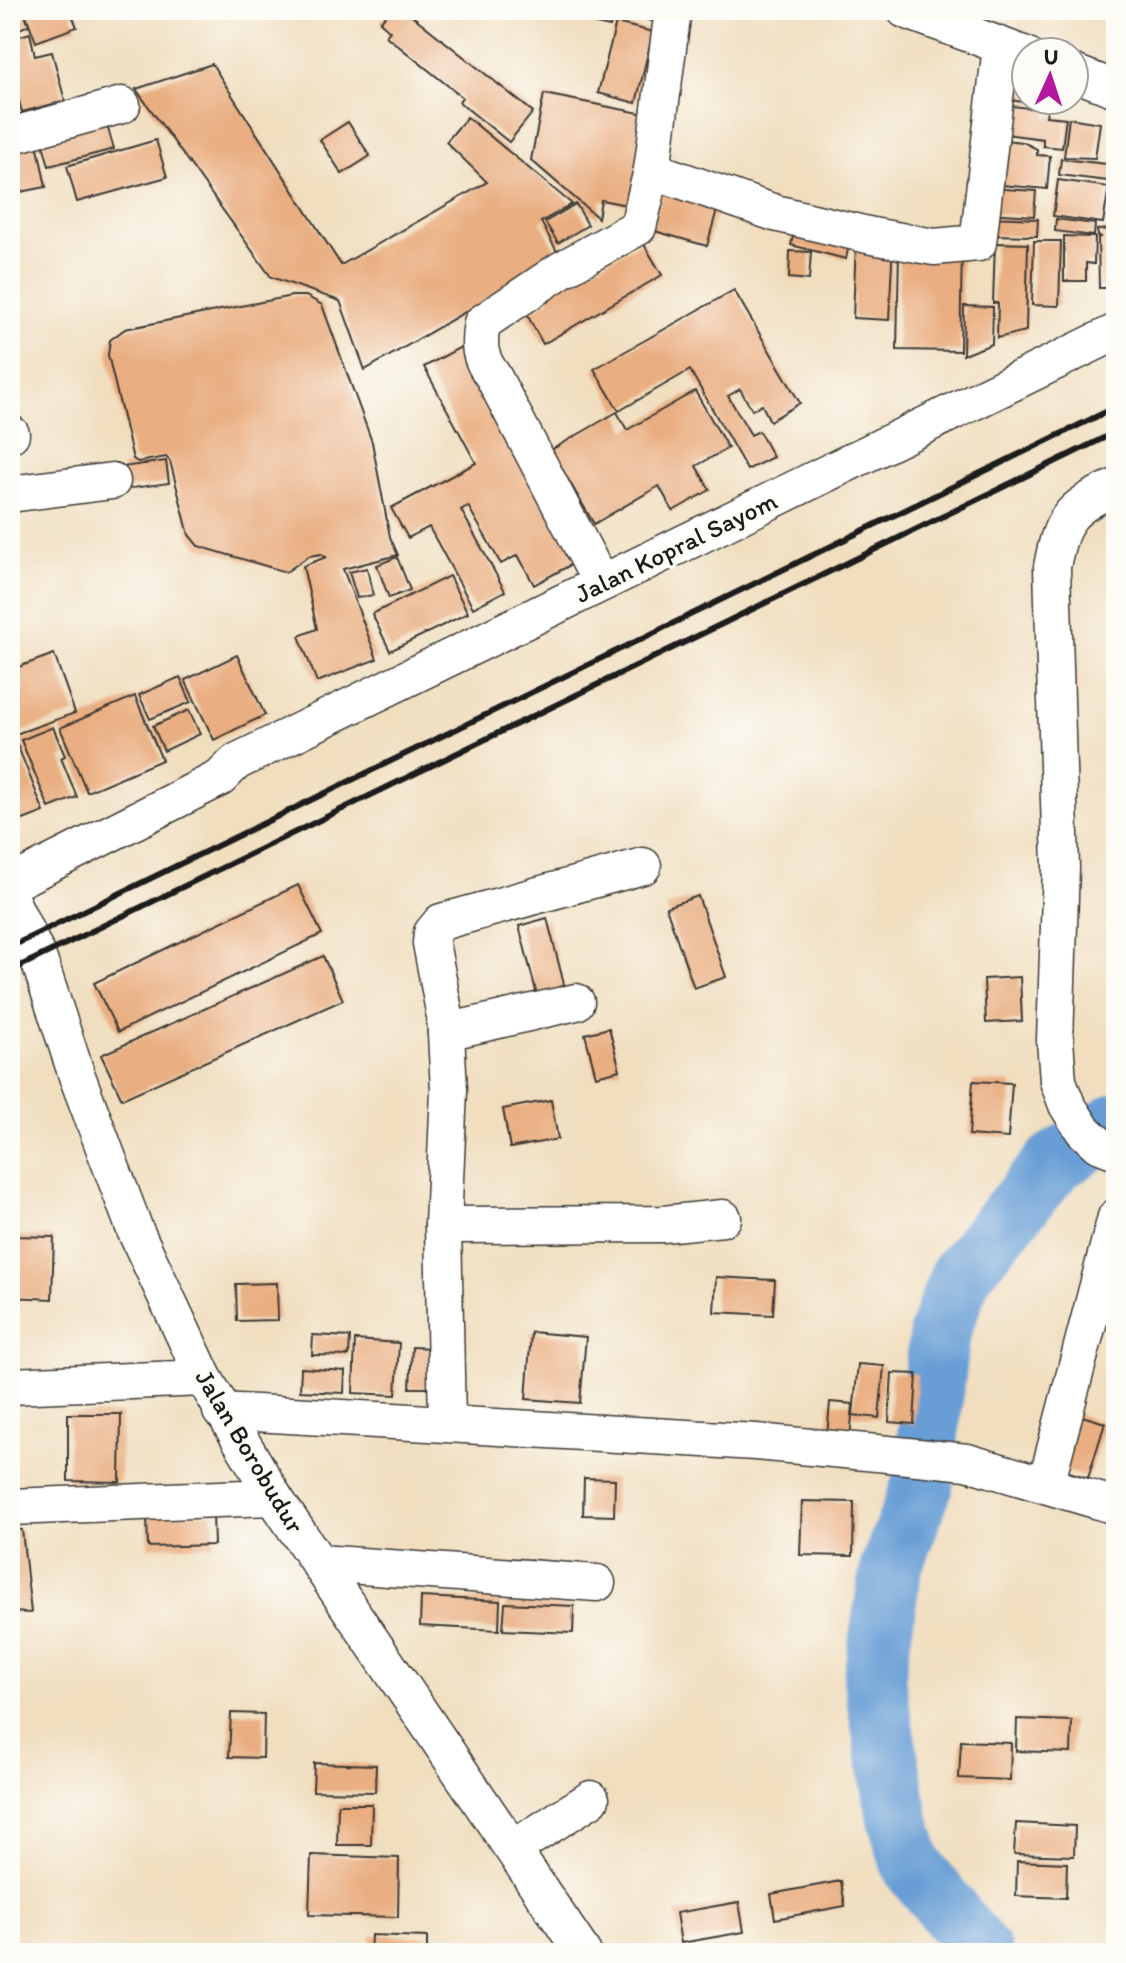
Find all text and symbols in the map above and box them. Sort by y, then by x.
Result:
north arrow [1010,36,1090,116]
text: U [1043,43,1059,70]
street label: Jalan Kopral Sayom [570,484,782,610]
street label: Jalan Borobudur [189,1363,312,1539]

